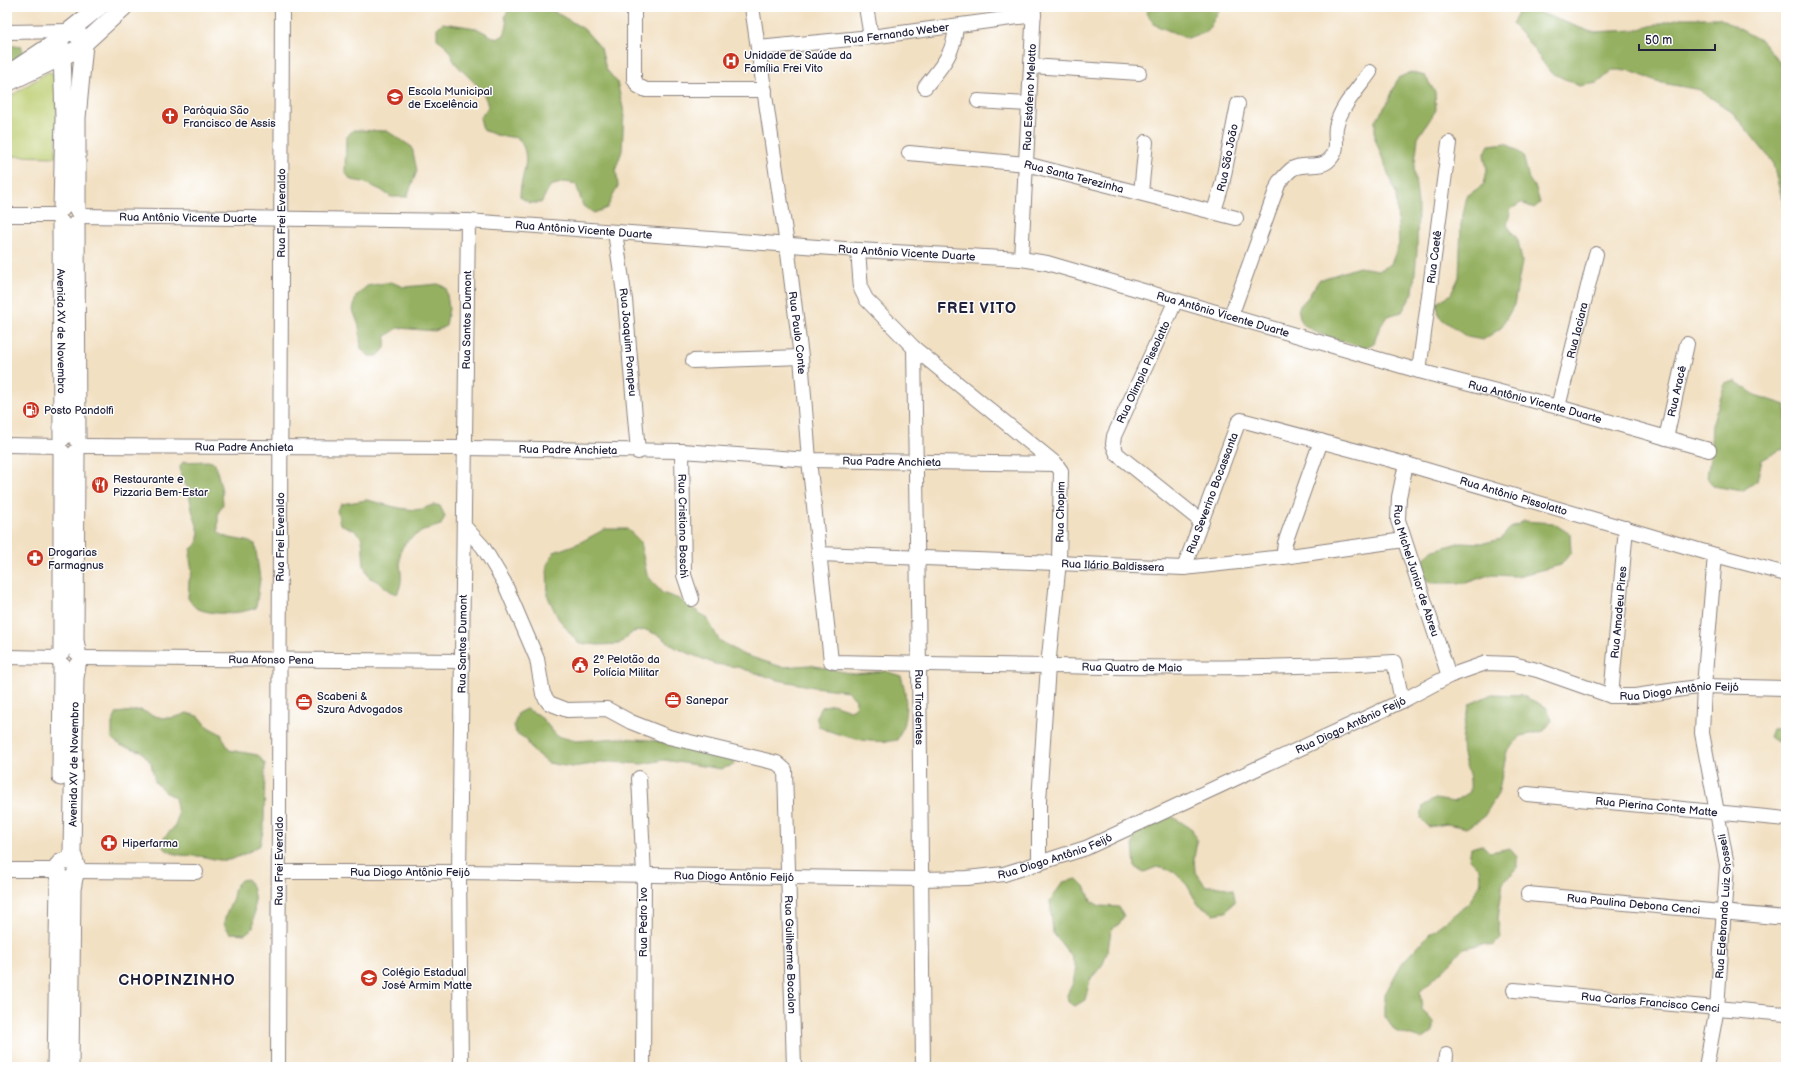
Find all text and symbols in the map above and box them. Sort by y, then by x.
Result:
street label: Rua Fernando Weber [843,20,951,47]
scale bar [1639,26,1715,52]
text: 50 m [1645,33,1672,48]
street label: Rua Estafeno Melotto [1021,43,1039,151]
place label: Unidade de Saúde da Família Frei Vito [744,49,852,75]
hospital icon: Unidade de Saúde da Família Frei Vito [721,51,741,71]
place label: Escola Municipal de Excelência [408,85,492,111]
school or university icon: Escola Municipal de Excelência [385,87,405,107]
place label: Paróquia São Francisco de Assis [183,104,276,130]
church icon: Paróquia São Francisco de Assis [160,106,180,126]
street label: Rua São João [1214,123,1241,193]
street label: Rua Santa Terezinha [1022,158,1125,196]
street label: Rua Frei Everaldo [275,168,288,258]
street label: Rua Antônio Vicente Duarte [119,211,257,225]
street label: Rua Antônio Vicente Duarte [514,219,653,242]
street label: Rua Caetê [1425,229,1444,284]
street label: Rua Antônio Vicente Duarte [838,243,976,264]
street label: Avenida XV de Novembro [54,268,68,394]
street label: Rua Santos Dumont [460,270,474,370]
street label: Rua Joaquim Pompeu [616,287,639,397]
street label: Rua Antônio Vicente Duarte [1155,289,1291,340]
street label: Rua Paulo Conte [786,291,808,375]
district label: FREI VITO [937,299,1017,318]
street label: Rua Iaciara [1564,301,1591,360]
street label: Rua Olimpia Pissolatto [1114,319,1173,426]
street label: Rua Aracê [1665,364,1689,418]
street label: Rua Antônio Vicente Duarte [1467,378,1604,426]
fuel station icon: Posto Pandolfi [21,400,41,420]
place label: Posto Pandolfi [44,404,114,417]
street label: Rua Severino Bocassanta [1184,431,1241,556]
street label: Rua Padre Anchieta [195,441,293,454]
street label: Rua Padre Anchieta [518,443,617,457]
street label: Rua Padre Anchieta [842,455,941,469]
place label: Restaurante e Pizzaria Bem-Estar [113,473,209,499]
street label: Rua Cristiano Boschi [675,474,691,580]
street label: Rua Antônio Pissolatto [1458,474,1569,518]
restaurant icon: Restaurante e Pizzaria Bem-Estar [90,475,110,495]
street label: Rua Chopim [1053,481,1068,543]
street label: Rua Frei Everaldo [274,492,287,582]
street label: Rua Michel Junior de Abreu [1391,504,1442,638]
place label: Drogarias Farmagnus [48,546,104,572]
pharmacy icon: Drogarias Farmagnus [25,548,45,568]
street label: Rua Ilário Baldissera [1061,557,1165,574]
street label: Rua Amadeu Pires [1608,565,1630,659]
street label: Rua Santos Dumont [455,594,470,694]
street label: Rua Afonso Pena [228,653,314,667]
place label: 2º Pelotão da Polícia Militar [593,653,660,679]
public building icon: 2º Pelotão da Polícia Militar [570,655,590,675]
street label: Rua Quatro de Maio [1081,661,1182,674]
street label: Rua Tiradentes [912,669,926,745]
street label: Rua Diogo Antônio Feijó [1619,680,1739,703]
place label: Scabeni & Szura Advogados [317,690,403,716]
office icon: Sanepar [663,690,683,710]
office icon: Scabeni & Szura Advogados [294,692,314,712]
place label: Sanepar [686,694,729,707]
street label: Rua Diogo Antônio Feijó [1293,694,1408,757]
street label: Avenida XV de Novembro [66,702,82,827]
street label: Rua Pierina Conte Matte [1595,795,1719,819]
street label: Rua Frei Everaldo [273,816,286,906]
street label: Rua Diogo Antônio Feijó [997,831,1114,882]
pharmacy icon: Hiperfarma [99,833,119,853]
street label: Rua Edebrando Luiz Grosseli [1713,833,1734,979]
place label: Hiperfarma [122,837,178,850]
street label: Rua Diogo Antônio Feijó [350,866,470,879]
street label: Rua Diogo Antônio Feijó [674,869,794,884]
street label: Rua Pedro Ivo [637,887,650,957]
street label: Rua Paulina Debona Cenci [1566,892,1701,917]
street label: Rua Guilherme Bocalon [782,895,798,1014]
place label: Colégio Estadual José Armim Matte [382,966,472,992]
school or university icon: Colégio Estadual José Armim Matte [359,968,379,988]
district label: CHOPINZINHO [118,971,236,990]
street label: Rua Carlos Francisco Cenci [1581,990,1720,1015]

